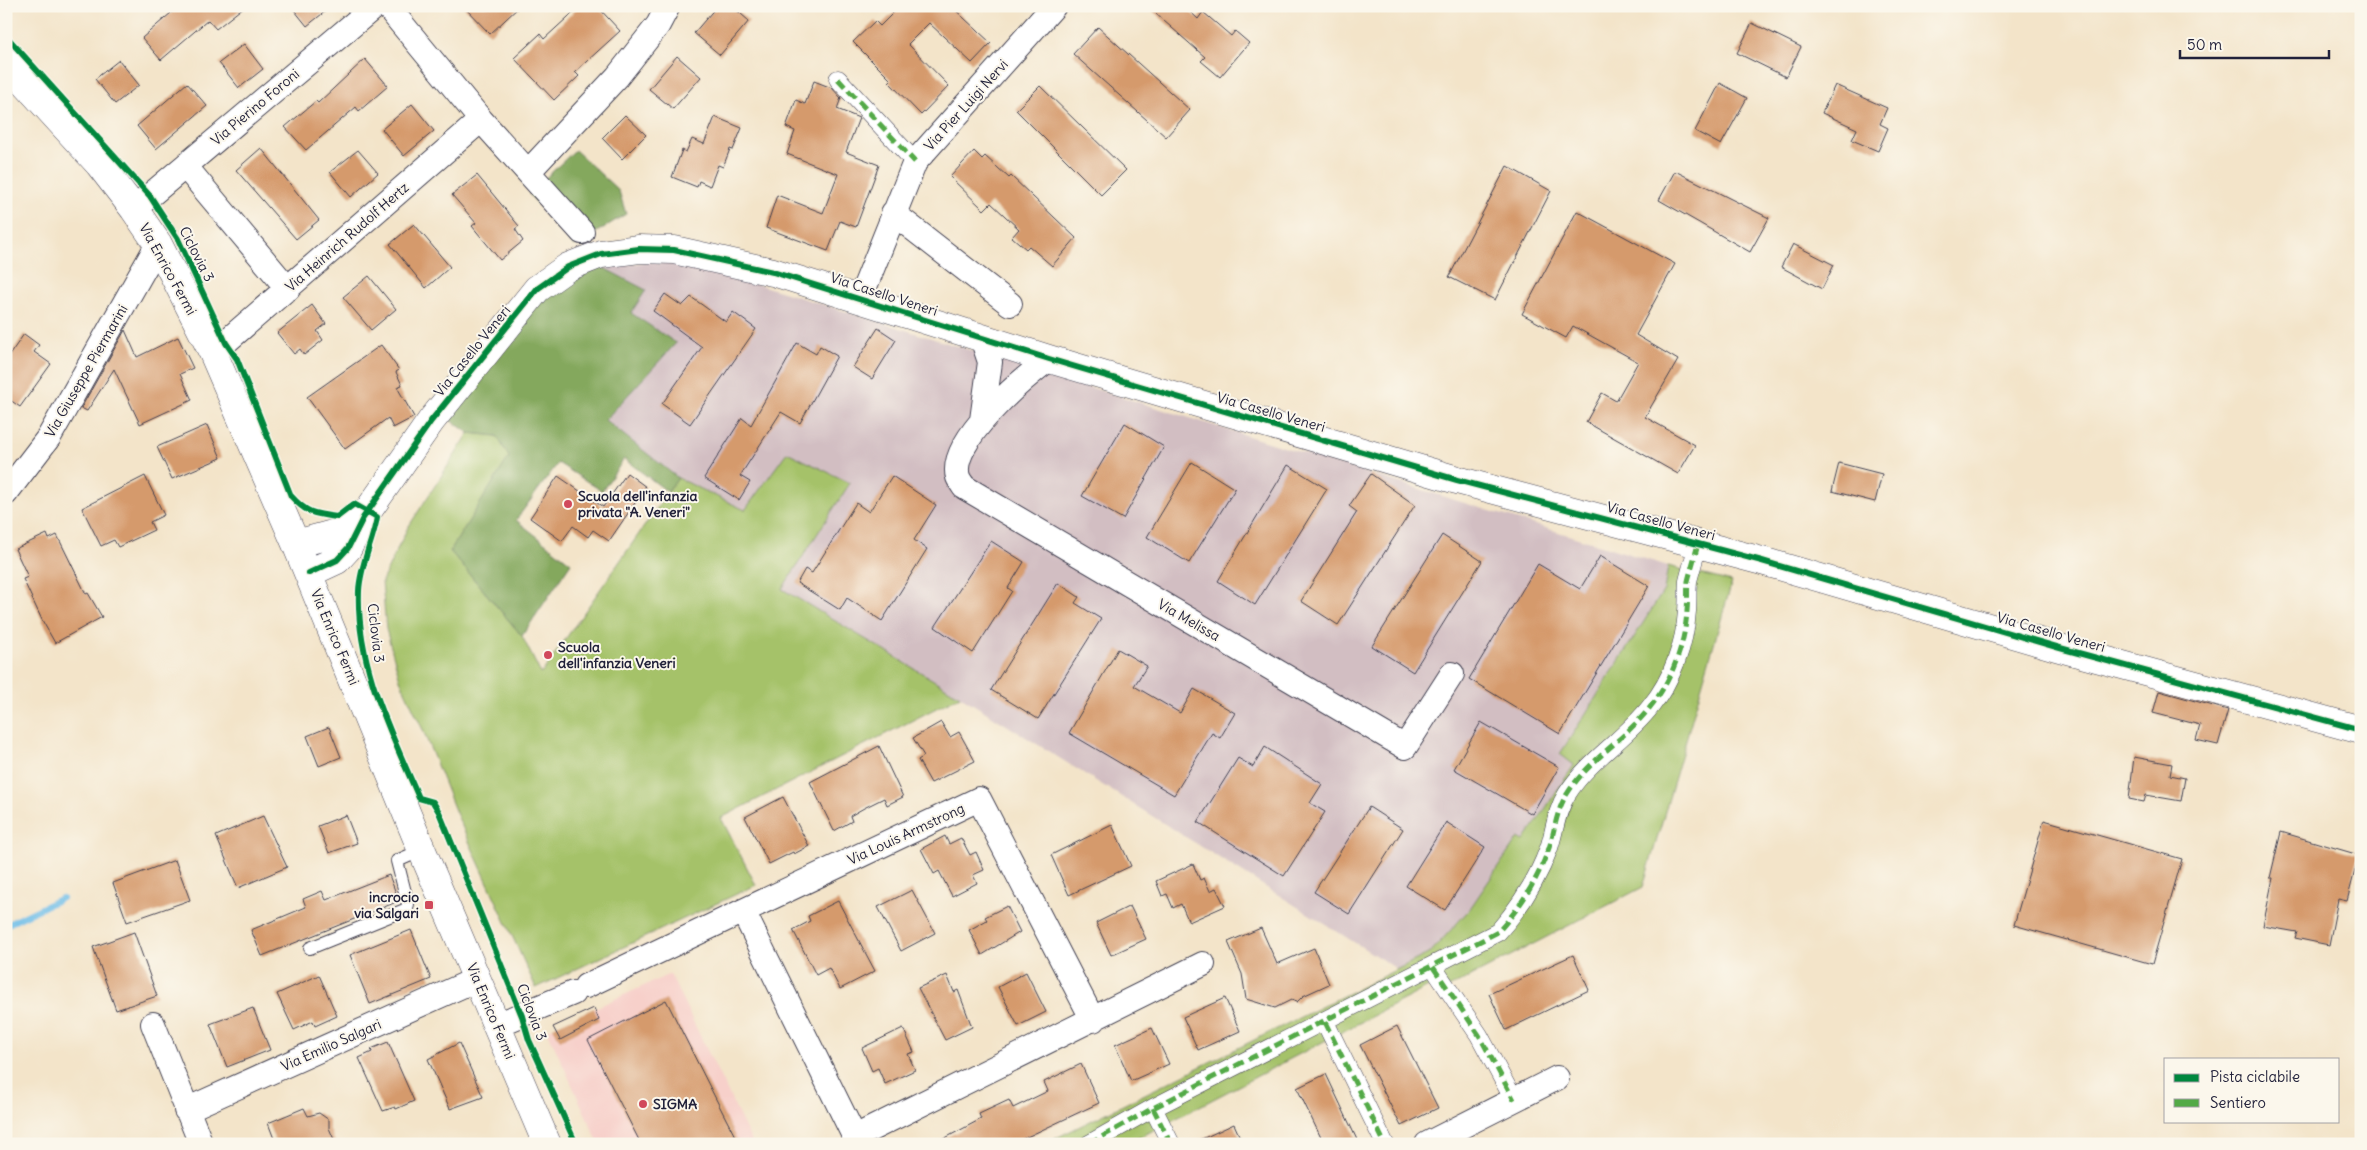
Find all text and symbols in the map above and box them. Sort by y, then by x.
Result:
scale bar [2180,28,2328,60]
text: 50 m [2187,35,2222,54]
street label: Via Pier Luigi Nervi [920,55,1012,155]
street label: Via Pierino Foroni [207,65,303,149]
street label: Via Heinrich Rudolf Hertz [281,178,413,296]
street label: Via Enrico Fermi [135,220,201,318]
street label: Ciclovia 3 [175,223,219,285]
street label: Via Casello Veneri [828,268,940,320]
street label: Via Giuseppe Piermarini [41,301,131,441]
street label: Via Casello Veneri [430,302,514,400]
street label: Via Casello Veneri [1215,388,1327,436]
place label: Scuola dell'infanzia privata "A. Veneri" [578,487,697,521]
marker: Scuola dell'infanzia privata "A. Veneri" [562,498,574,510]
street label: Via Casello Veneri [1605,498,1717,544]
street label: Via Enrico Fermi [307,586,363,688]
street label: Via Melissa [1155,595,1223,645]
street label: Ciclovia 3 [363,602,389,664]
street label: Via Casello Veneri [1995,608,2107,656]
place label: Scuola dell'infanzia Veneri [558,638,676,672]
marker: Scuola dell'infanzia Veneri [542,649,554,661]
street label: Via Louis Armstrong [845,799,967,869]
place label: incrocio via Salgari [354,888,419,922]
marker: incrocio via Salgari [423,899,435,911]
street label: Via Enrico Fermi [463,960,519,1062]
street label: Ciclovia 3 [513,981,551,1043]
street label: Via Emilio Salgari [278,1015,384,1075]
legend [2164,1058,2340,1122]
text: Pista ciclabile [2210,1067,2300,1086]
text: Sentiero [2210,1093,2266,1112]
place label: SIGMA [653,1095,697,1113]
marker: SIGMA [637,1098,649,1110]

